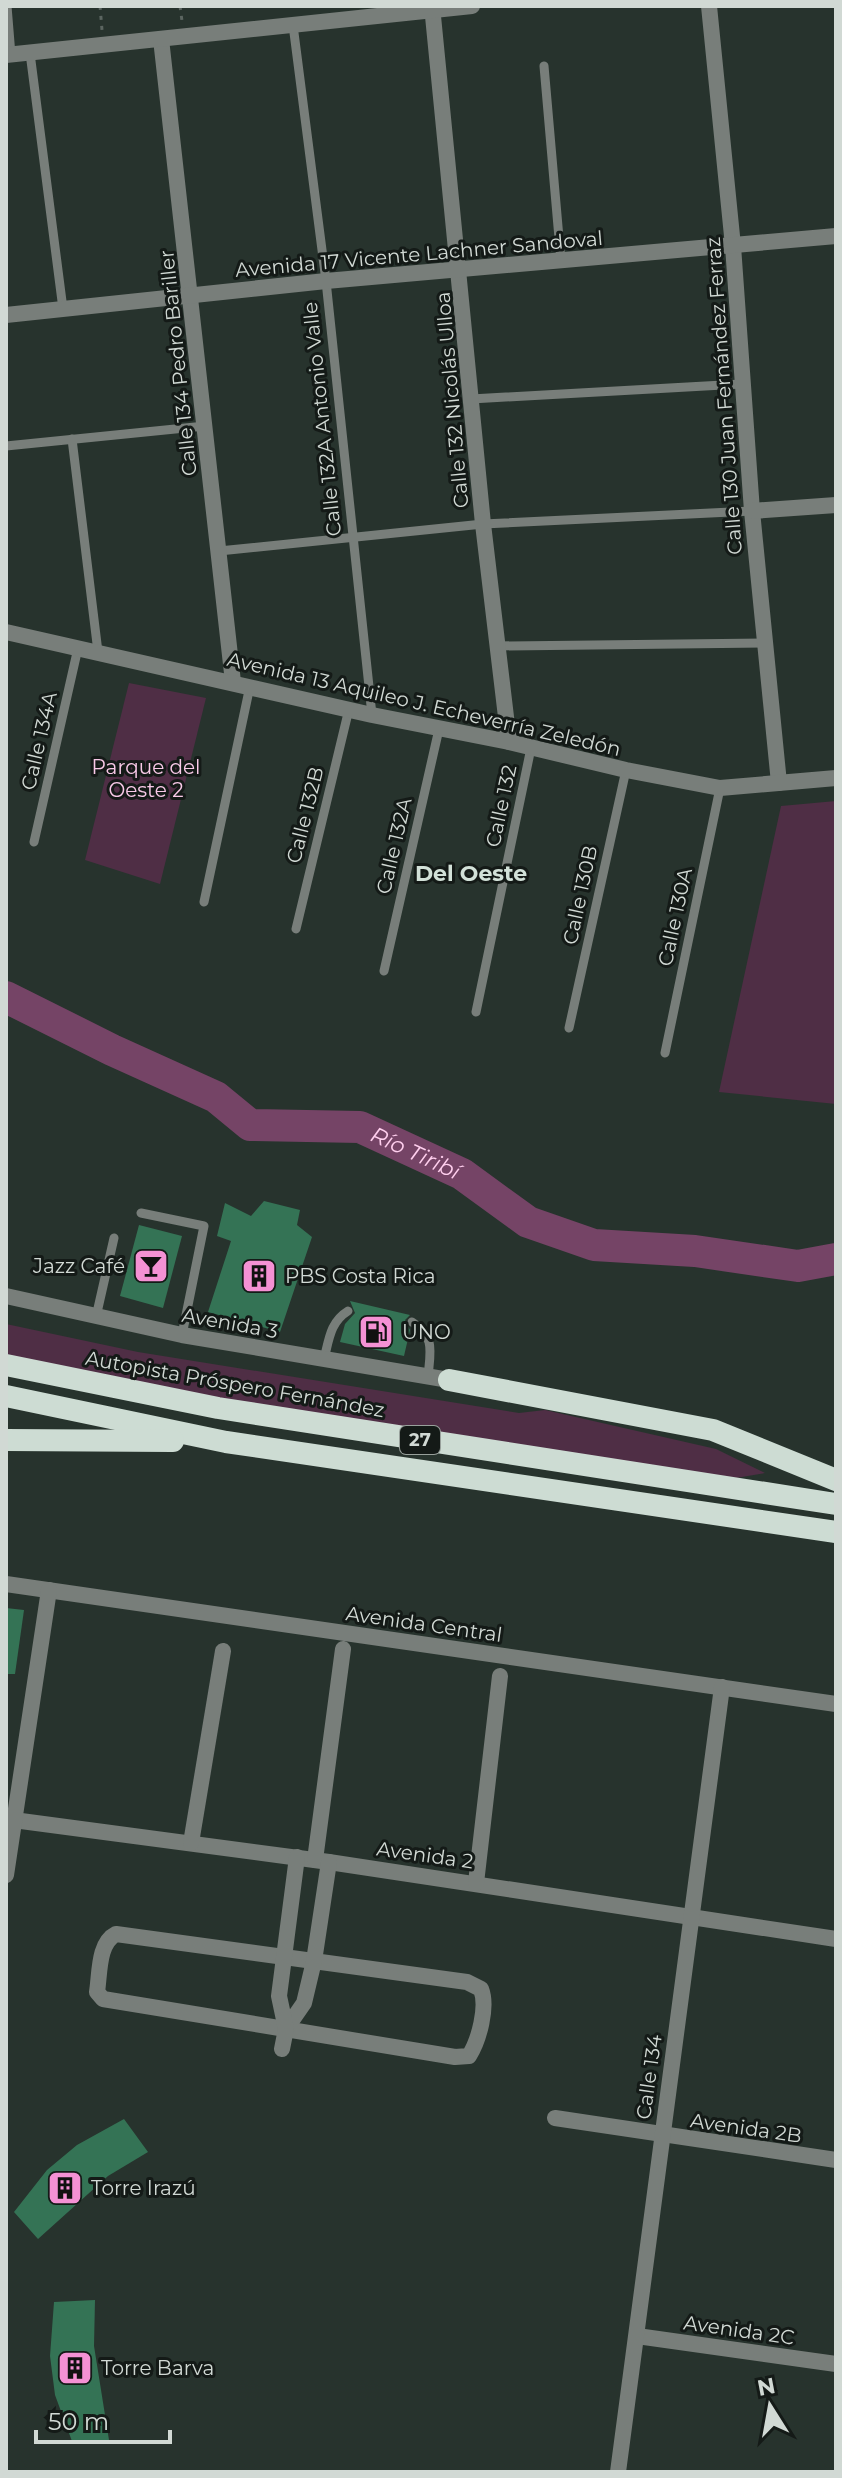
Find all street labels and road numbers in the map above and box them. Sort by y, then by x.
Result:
street label: Avenida 17 Vicente Lachner Sandoval [234,226,604,282]
street label: Calle 130 Juan Fernández Ferraz [701,236,747,556]
street label: Calle 134 Pedro Bariller [154,249,202,477]
street label: Calle 132 Nicolás Ulloa [431,291,473,509]
street label: Calle 132A Antonio Valle [298,301,346,537]
street label: Avenida 13 Aquileo J. Echeverría Zeledón [225,647,623,761]
street label: Calle 134A [16,689,62,792]
street label: Calle 132 [481,763,521,849]
street label: Calle 132B [281,764,329,866]
street label: Calle 132A [371,795,417,896]
street label: Calle 130B [558,843,602,947]
street label: Calle 130A [653,865,697,968]
street label: Avenida 3 [180,1303,280,1343]
street label: Autopista Próspero Fernández [84,1346,386,1422]
road number: 27 [400,1426,440,1454]
street label: Avenida Central [344,1601,504,1647]
street label: Avenida 2 [375,1836,475,1874]
street label: Calle 134 [631,2033,667,2121]
street label: Avenida 2B [689,2108,803,2148]
street label: Avenida 2C [682,2310,796,2350]

